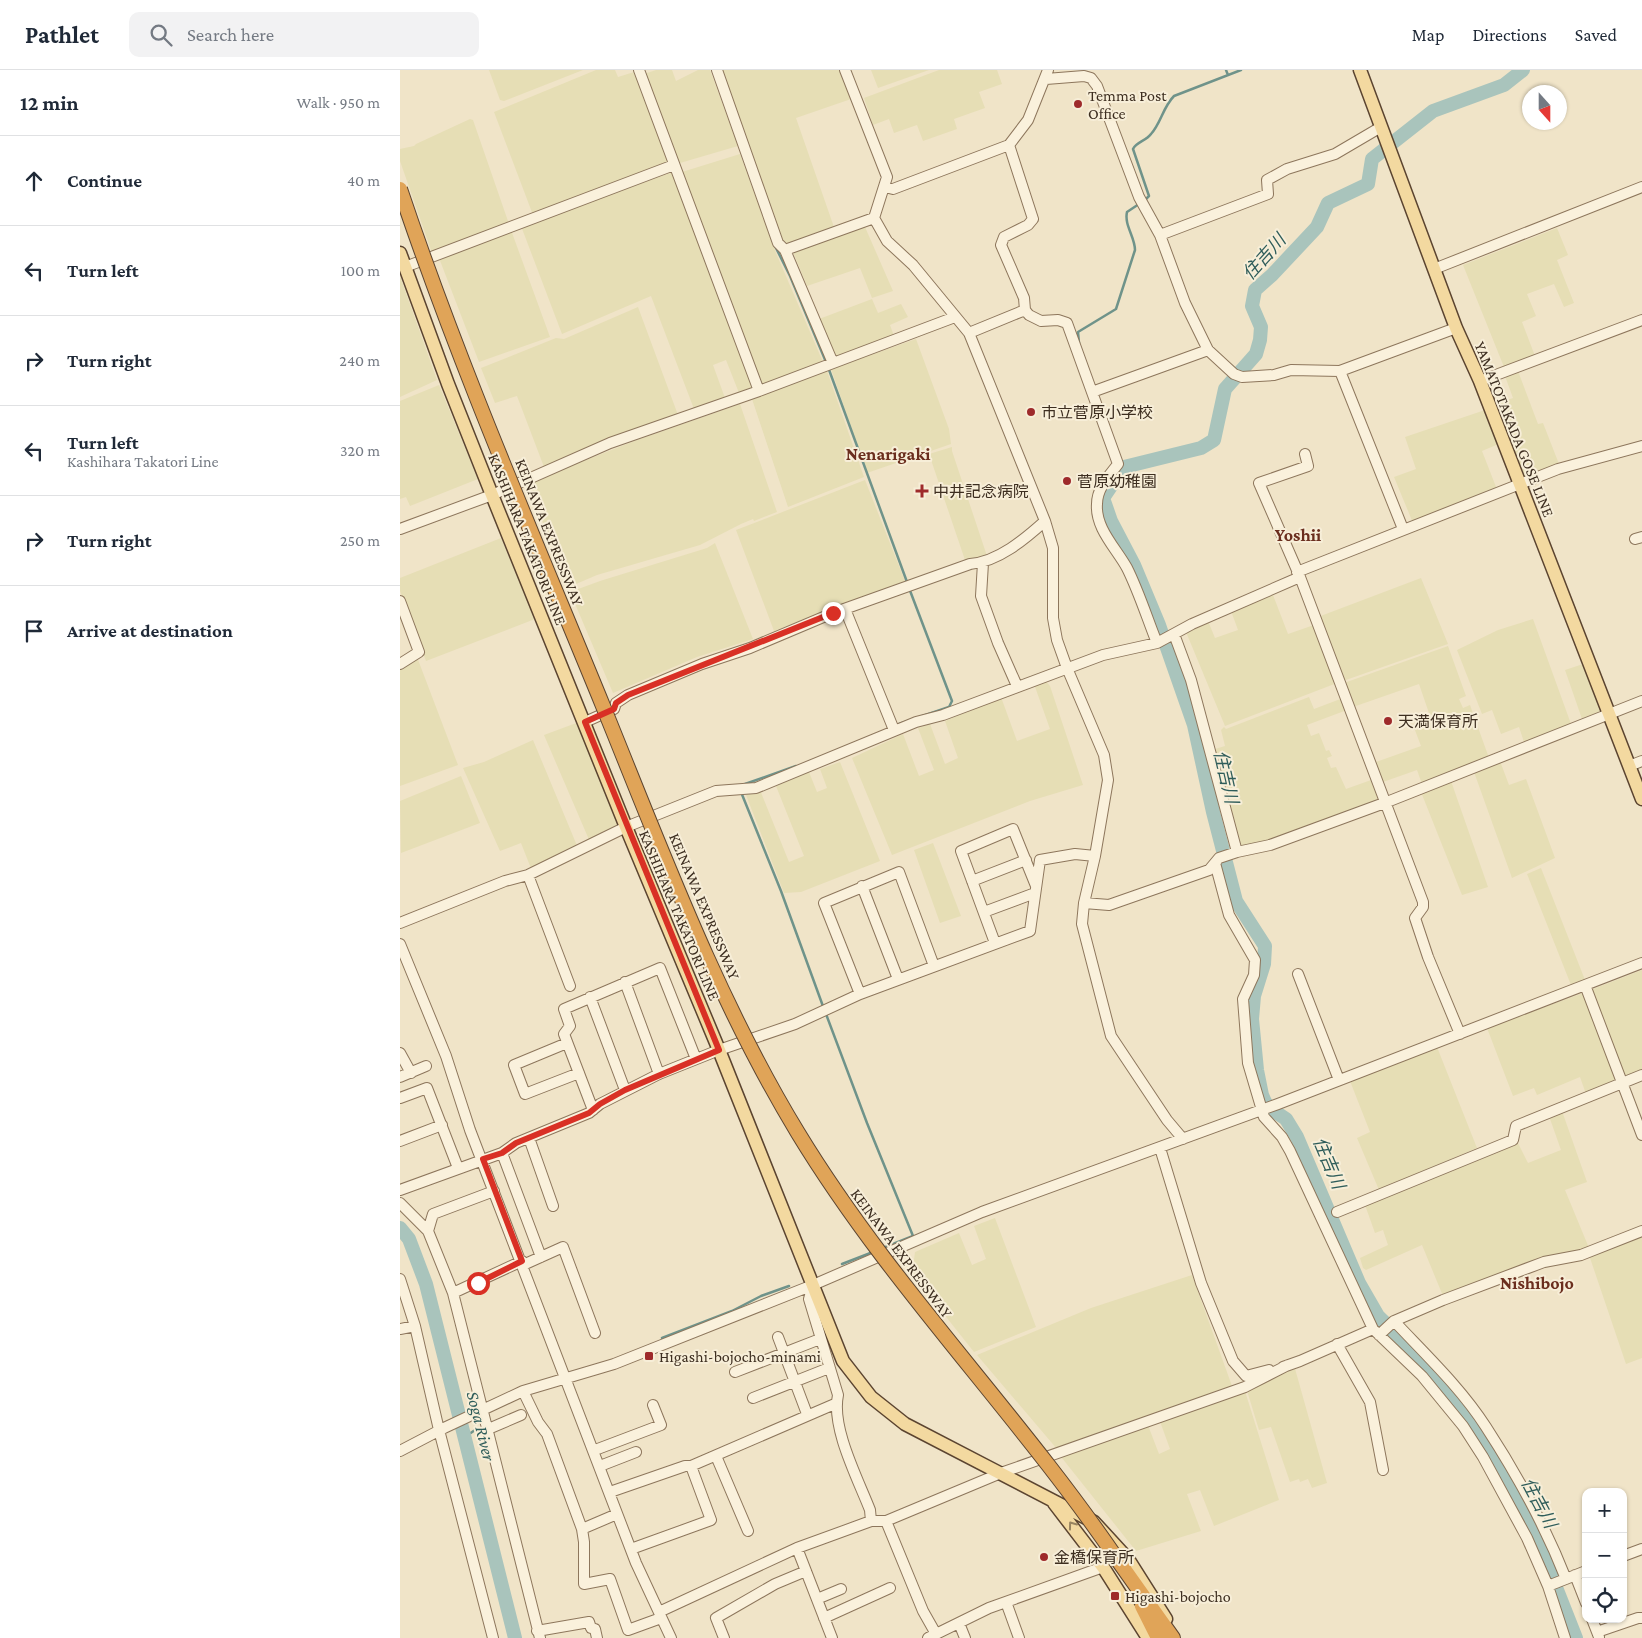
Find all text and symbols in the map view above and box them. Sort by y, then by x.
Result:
search box [129,12,479,57]
text: Pathlet [25,21,99,48]
icon: search [147,21,175,49]
text: Search here [187,24,274,45]
text: Map [1412,25,1444,45]
text: Directions [1472,25,1547,45]
text: Saved [1575,25,1617,45]
north arrow [1522,85,1567,130]
place label: Temma Post Office [1088,87,1167,122]
text: 12 min [20,91,79,115]
text: Walk · 950 m [297,94,380,111]
marker: Temma Post Office [1072,98,1084,110]
icon: ahead [20,167,48,195]
text: Continue [67,170,142,191]
text: 40 m [347,172,380,189]
water label: 住吉川 [1239,229,1291,284]
icon: left [20,257,48,285]
text: Turn left [67,260,139,281]
text: 100 m [341,262,380,279]
street label: YAMATOTAKADA GOSE LINE [1471,339,1558,520]
icon: right [20,347,48,375]
text: Turn right [67,350,152,371]
text: 240 m [339,352,380,369]
place label: 市立菅原小学校 [1041,404,1153,421]
marker: 市立菅原小学校 [1025,406,1037,418]
text: Turn left [67,432,139,453]
icon: left [20,437,48,465]
text: 320 m [340,442,380,459]
district label: Nenarigaki [846,444,931,464]
street label: KASHIHARA TAKATORI LINE [485,451,570,628]
text: Kashihara Takatori Line [67,453,219,470]
street label: KEINAWA EXPRESSWAY [512,456,587,609]
place label: 菅原幼稚園 [1077,473,1157,490]
marker: 菅原幼稚園 [1061,475,1073,487]
place label: 中井記念病院 [933,483,1029,500]
marker: 中井記念病院 [915,484,929,498]
district label: Yoshii [1275,525,1322,545]
icon: right [20,527,48,555]
text: Turn right [67,530,152,551]
text: 250 m [340,532,380,549]
route end [822,602,845,625]
icon: arrive [20,617,48,645]
text: Arrive at destination [67,620,233,641]
place label: 天満保育所 [1398,713,1478,730]
marker: 天満保育所 [1382,715,1394,727]
water label: 住吉川 [1210,748,1242,808]
street label: KASHIHARA TAKATORI LINE [636,827,723,1003]
street label: KEINAWA EXPRESSWAY [666,831,743,982]
water label: 住吉川 [1309,1134,1350,1194]
street label: KEINAWA EXPRESSWAY [848,1185,956,1322]
route start [467,1272,490,1295]
district label: Nishibojo [1500,1273,1574,1294]
place label: Higashi-bojocho-minami [659,1348,821,1366]
marker: Higashi-bojocho-minami [643,1350,655,1362]
water label: Soga River [463,1389,499,1464]
water label: 住吉川 [1517,1474,1561,1533]
map controls [1582,1488,1627,1623]
button: + [1582,1488,1627,1533]
one-way arrow [1069,1521,1078,1531]
button: − [1582,1533,1627,1578]
place label: 金橋保育所 [1054,1549,1134,1566]
marker: 金橋保育所 [1038,1551,1050,1563]
button: locate [1582,1578,1627,1623]
place label: Higashi-bojocho [1125,1588,1231,1606]
marker: Higashi-bojocho [1109,1590,1121,1602]

